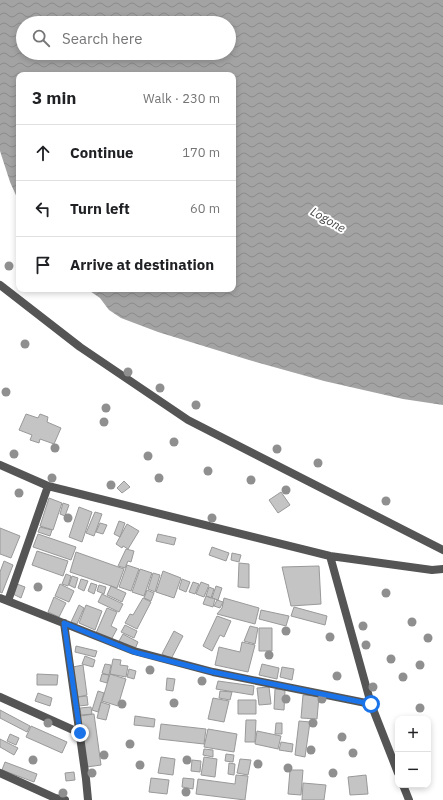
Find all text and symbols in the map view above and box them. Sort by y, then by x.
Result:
search box [16,16,236,60]
icon: search [30,27,52,49]
text: Search here [62,29,142,48]
text: 3 min [32,87,76,109]
text: Walk · 230 m [143,90,220,107]
icon: ahead [32,142,54,164]
text: Continue [70,143,134,162]
text: 170 m [182,144,220,161]
icon: left [32,198,54,220]
text: Turn left [70,199,130,218]
text: 60 m [190,200,220,217]
water label: Logone [308,204,348,236]
icon: arrive [32,254,54,276]
text: Arrive at destination [70,255,214,274]
route start [362,695,380,713]
map controls [395,716,431,788]
button: + [395,716,431,752]
route end [71,724,89,742]
button: − [395,752,431,788]

